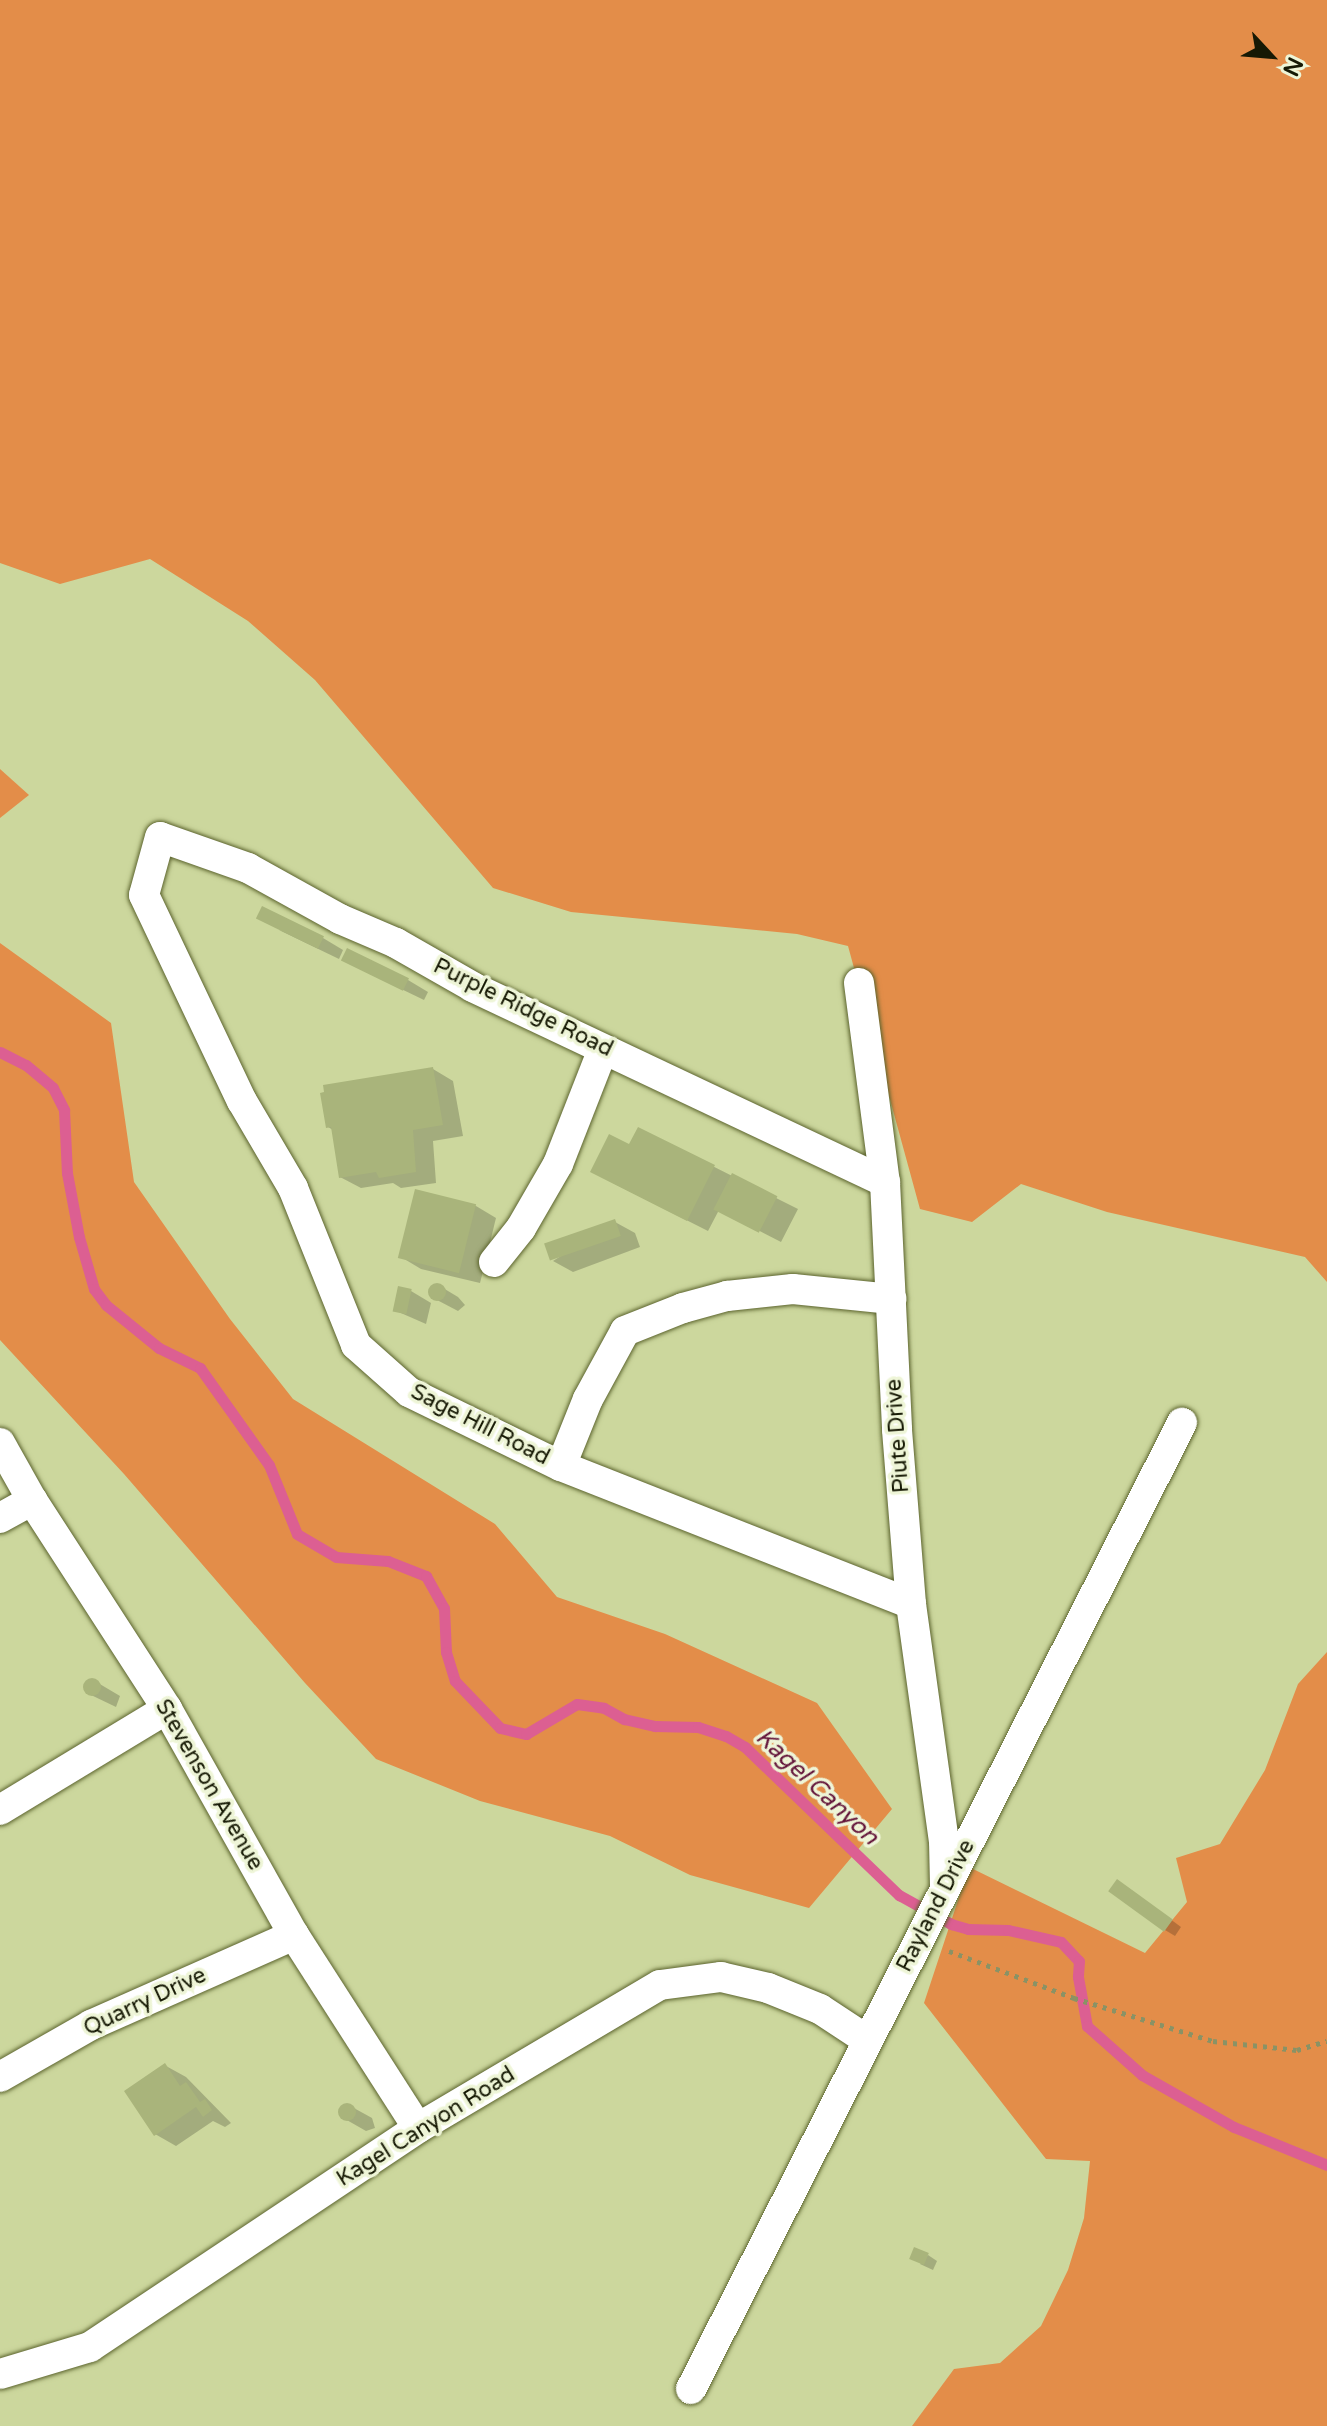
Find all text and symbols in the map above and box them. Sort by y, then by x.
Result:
north arrow [1231,16,1311,96]
text: N [1277,53,1308,80]
street label: Purple Ridge Road [429,953,617,1063]
street label: Piute Drive [881,1378,915,1494]
street label: Sage Hill Road [406,1379,554,1471]
street label: Stevenson Avenue [149,1695,269,1875]
water label: Kagel Canyon [750,1723,884,1851]
street label: Rayland Drive [891,1836,981,1976]
street label: Quarry Drive [80,1962,210,2042]
street label: Kagel Canyon Road [332,2062,520,2192]

